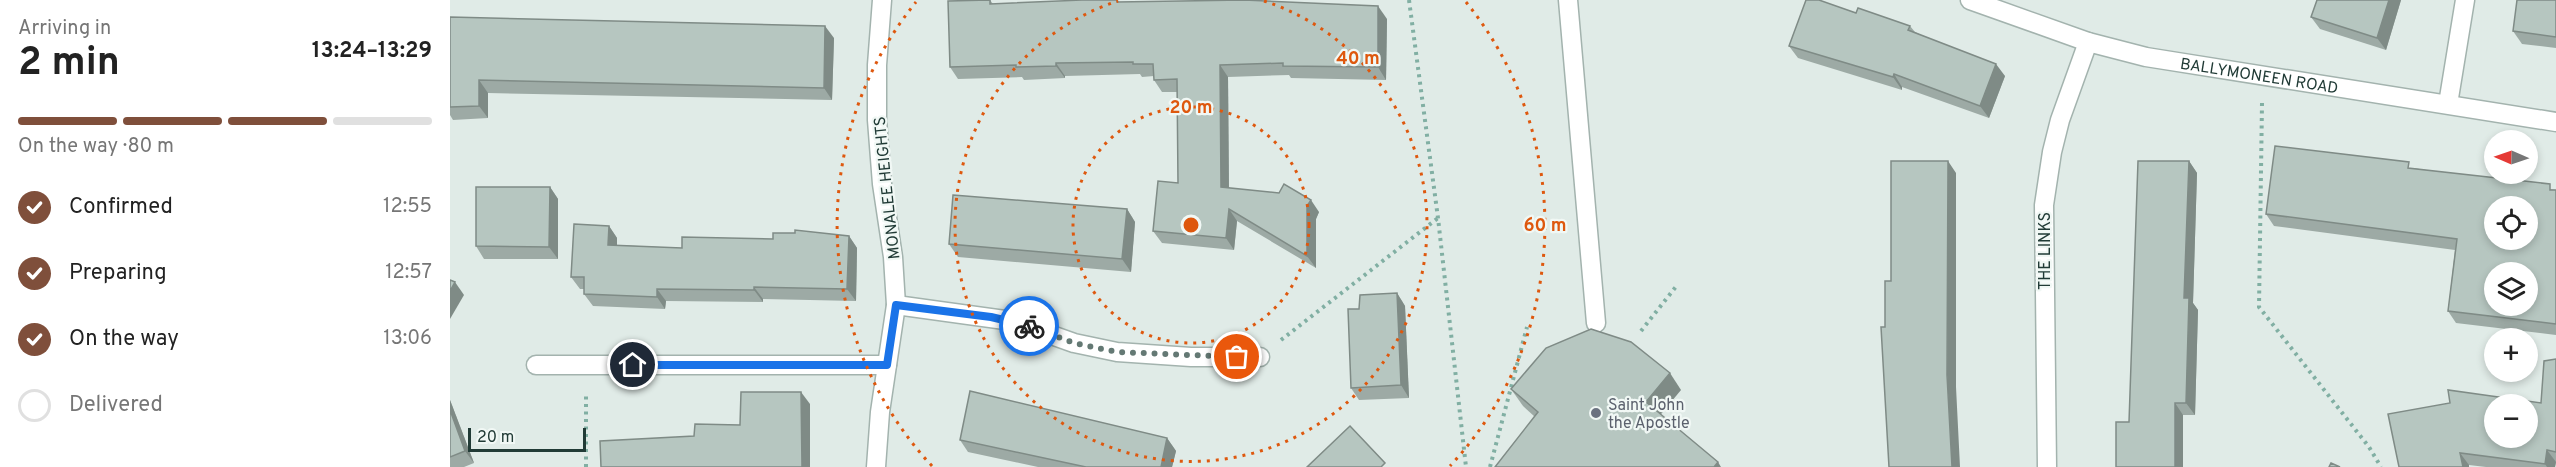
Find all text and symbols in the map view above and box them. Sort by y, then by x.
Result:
text: Arriving in [18,16,111,42]
text: 13:24–13:29 [312,38,432,65]
text: 2 min [18,40,120,89]
text: 40 m [1336,48,1380,71]
street label: BALLYMONEEN ROAD [2179,55,2340,99]
text: 20 m [1169,97,1213,120]
street label: MONALEE HEIGHTS [871,115,905,260]
north arrow [2484,130,2538,184]
map controls [2484,130,2538,448]
text: On the way · 80 m [18,134,174,160]
icon: check [18,191,51,224]
text: Confirmed [69,194,173,221]
text: 12:55 [383,194,432,220]
button: locate [2484,196,2538,250]
street label: THE LINKS [2036,212,2056,290]
centre of rings [1181,215,1201,235]
text: 60 m [1523,215,1567,238]
icon: check [18,257,51,290]
text: Preparing [69,260,167,287]
text: 12:57 [385,260,432,286]
button: layers [2484,262,2538,316]
courier [999,296,1059,356]
icon: bike [1013,310,1046,343]
icon: check [18,323,51,356]
text: On the way [69,326,179,353]
text: 13:06 [383,326,432,352]
button: + [2484,328,2538,382]
pin [1211,331,1262,382]
pin [607,339,658,390]
icon: bag [1220,340,1253,373]
icon: home [616,348,649,381]
text: Delivered [69,392,163,419]
button: − [2484,394,2538,448]
place label: Saint John the Apostle [1608,396,1690,434]
marker: Saint John the Apostle [1589,406,1603,420]
scale bar [468,425,586,452]
text: 20 m [477,428,514,448]

